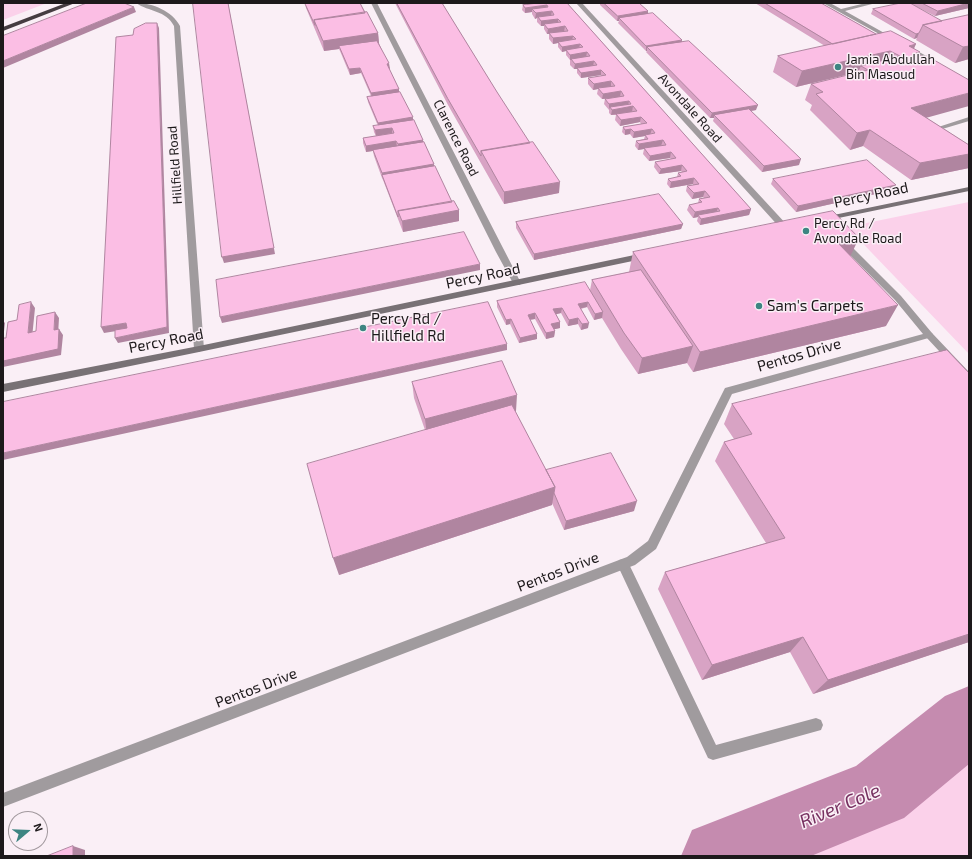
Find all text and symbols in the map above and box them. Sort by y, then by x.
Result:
place label: Jamia Abdullah Bin Masoud [846,52,935,83]
marker: Jamia Abdullah Bin Masoud [833,62,843,72]
street label: Avondale Road [655,70,725,146]
street label: Clarence Road [430,97,482,179]
street label: Hillfield Road [164,125,186,205]
street label: Percy Road [832,178,910,212]
place label: Percy Rd / Avondale Road [814,216,902,247]
marker: Percy Rd / Avondale Road [801,226,811,236]
street label: Percy Road [444,259,522,293]
place label: Sam's Carpets [767,297,864,315]
marker: Sam's Carpets [754,301,764,311]
place label: Percy Rd / Hillfield Rd [371,310,445,345]
marker: Percy Rd / Hillfield Rd [358,323,368,333]
street label: Percy Road [127,325,205,357]
street label: Pentos Drive [755,334,843,376]
street label: Pentos Drive [514,548,602,596]
street label: Pentos Drive [212,664,300,712]
water label: River Cole [796,779,884,833]
north arrow [8,811,48,851]
text: N [31,821,46,833]

